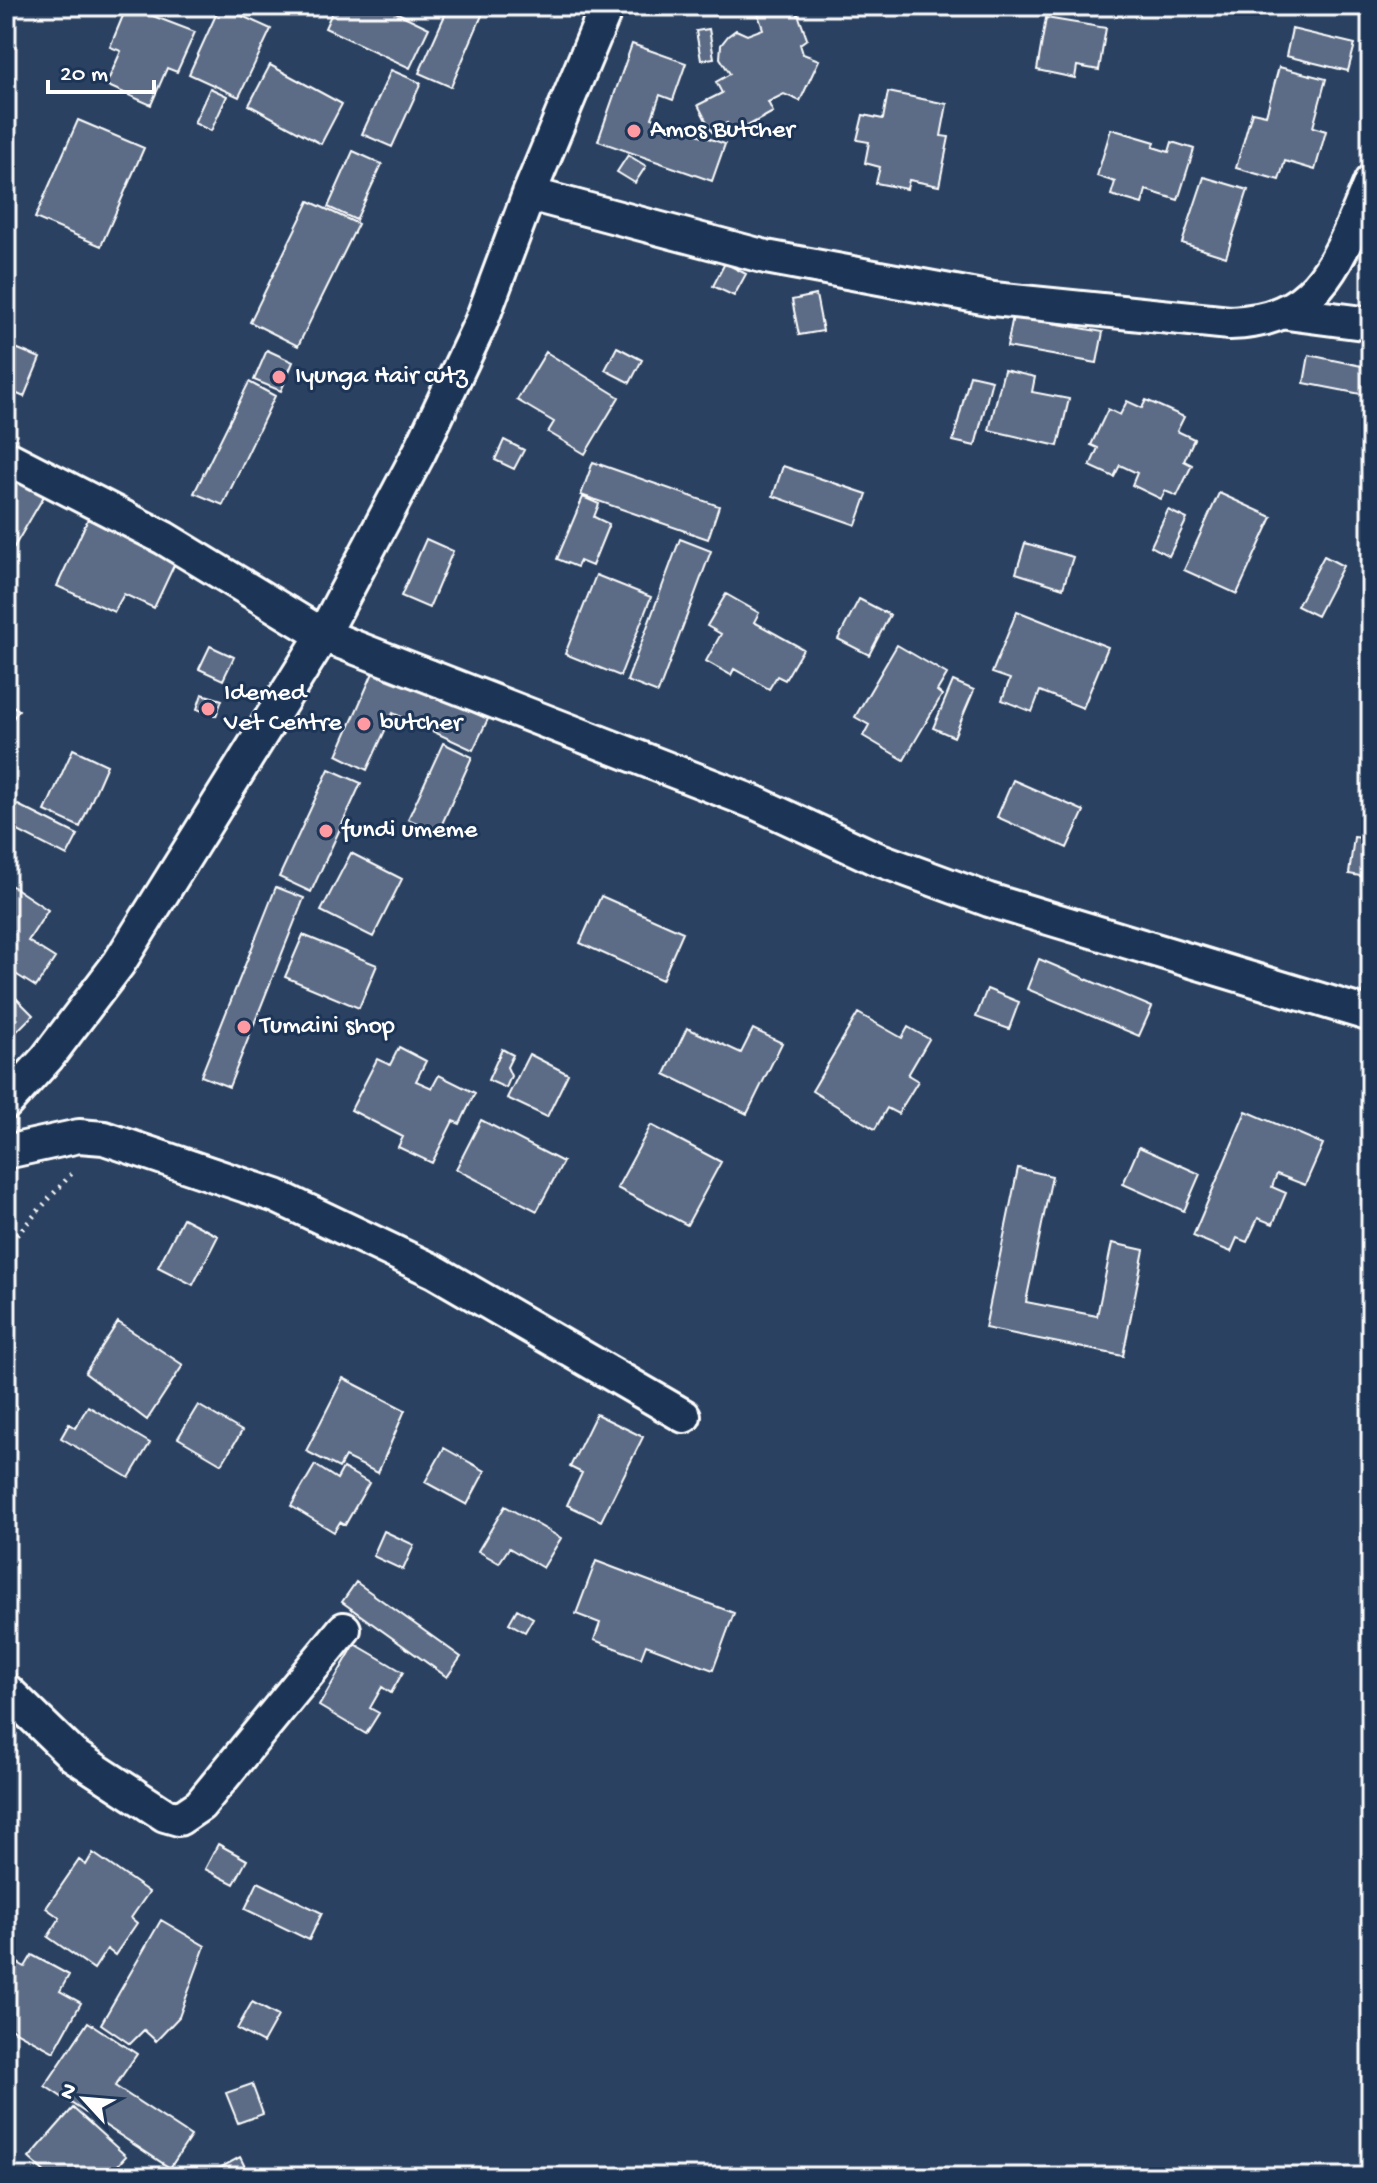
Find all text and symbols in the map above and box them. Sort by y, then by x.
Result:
scale bar [48,44,154,94]
text: 20 m [60,61,108,90]
place label: Amos Butcher [650,116,797,147]
marker: Amos Butcher [625,122,643,140]
place label: Iyunga Hair cutz [295,362,469,393]
marker: Iyunga Hair cutz [270,368,288,386]
place label: Idemed Vet Centre [223,679,342,740]
marker: Idemed Vet Centre [199,700,217,718]
place label: butcher [380,709,465,740]
marker: butcher [355,715,373,733]
place label: fundi umeme [341,816,478,847]
marker: fundi umeme [317,822,335,840]
place label: Tumaini shop [258,1012,395,1043]
marker: Tumaini shop [235,1018,253,1036]
north arrow [44,2059,124,2139]
text: N [55,2080,84,2104]

